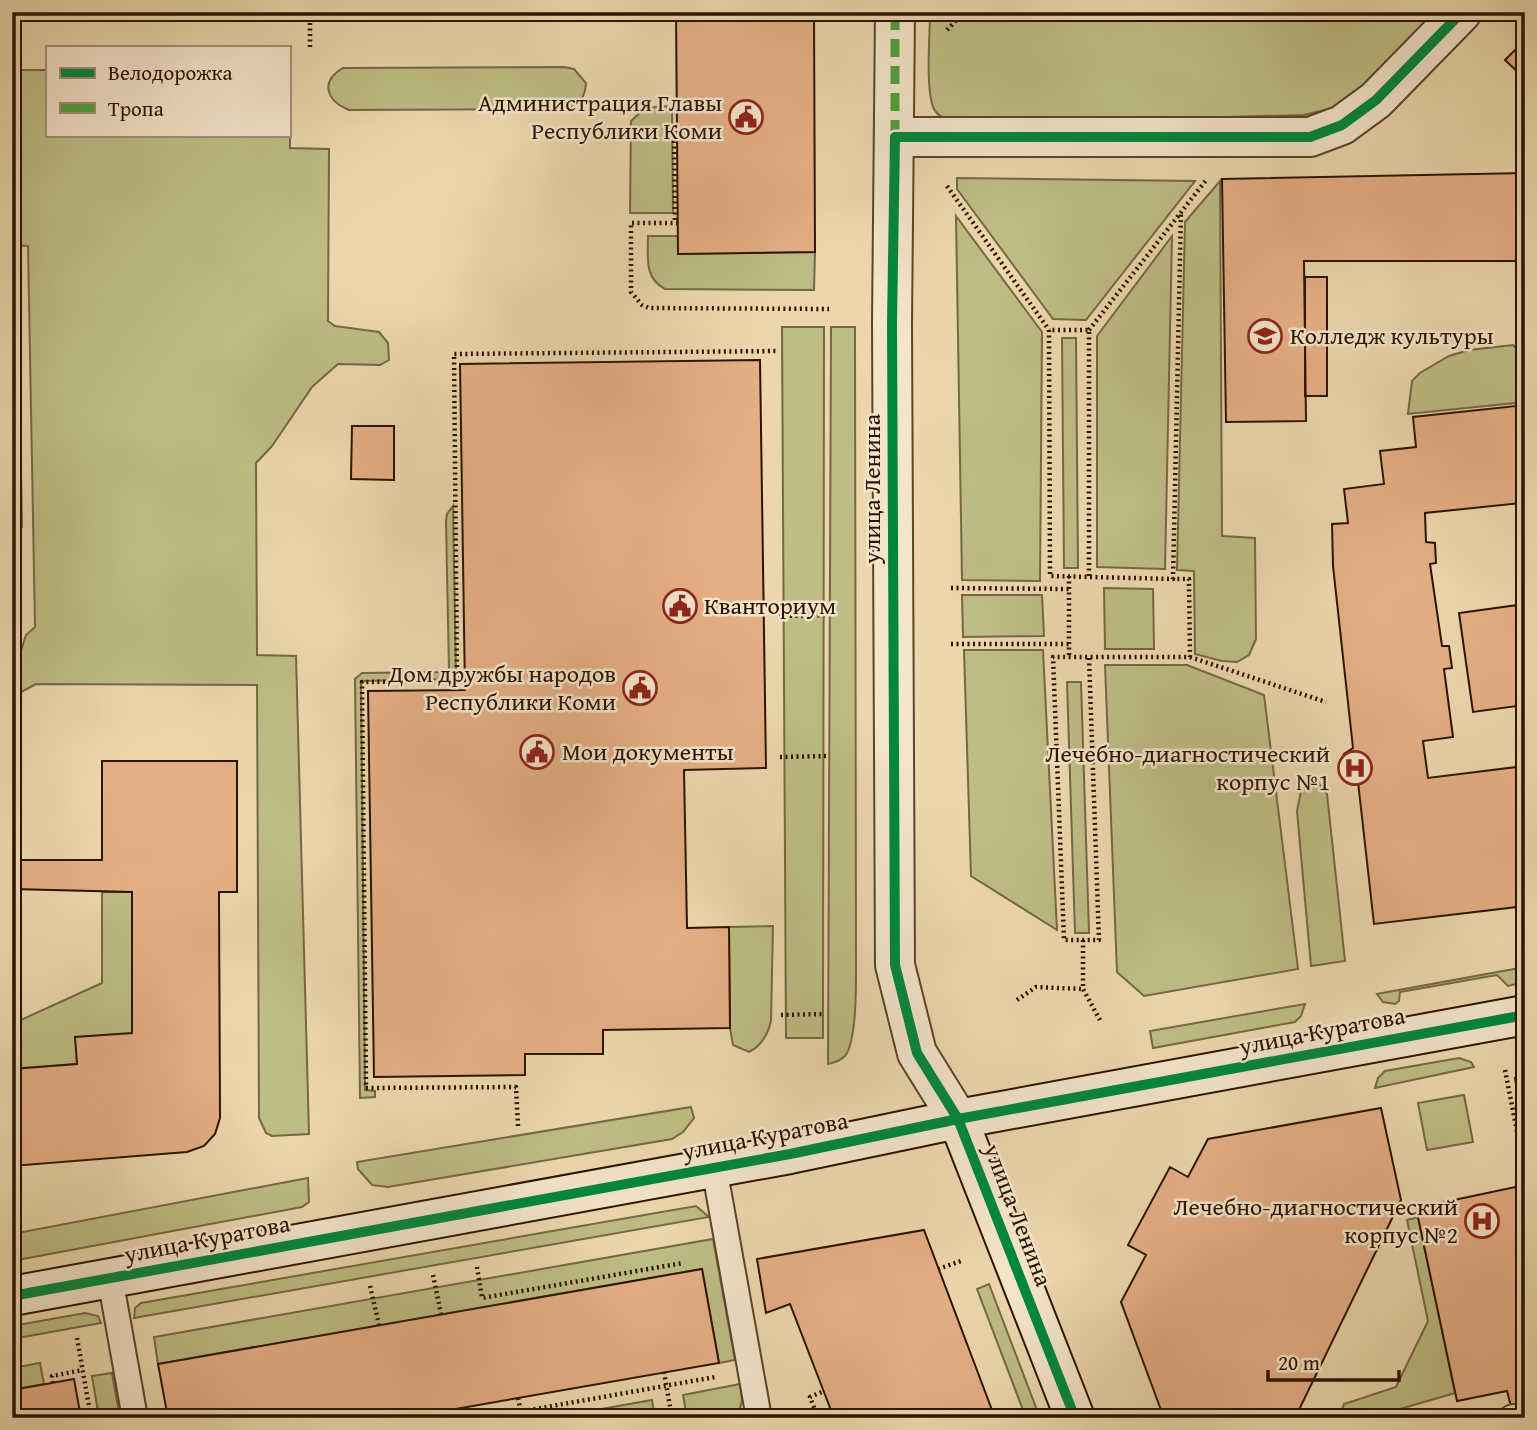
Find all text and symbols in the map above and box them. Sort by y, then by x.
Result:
legend [46,46,290,136]
text: Велодорожка [108,57,233,88]
place label: Администрация Главы Республики Коми [478,85,722,148]
text: Тропа [108,93,164,124]
public building icon: Администрация Главы Республики Коми [727,98,765,136]
school or university icon: Колледж культуры [1246,317,1284,355]
place label: Колледж культуры [1290,318,1494,353]
street label: улица Ленина [854,413,889,565]
public building icon: Кванториум [661,587,699,625]
place label: Кванториум [704,588,836,623]
place label: Дом дружбы народов Республики Коми [387,656,616,719]
public building icon: Дом дружбы народов Республики Коми [621,669,659,707]
public building icon: Мои документы [518,733,556,771]
place label: Мои документы [562,734,734,769]
place label: Лечебно-диагностический корпус №1 [1045,736,1330,799]
hospital icon: Лечебно-диагностический корпус №1 [1336,749,1374,787]
street label: улица Куратова [1235,997,1408,1064]
street label: улица Куратова [678,1102,851,1169]
street label: улица Ленина [975,1138,1062,1292]
place label: Лечебно-диагностический корпус №2 [1173,1189,1458,1252]
hospital icon: Лечебно-диагностический корпус №2 [1463,1202,1501,1240]
street label: улица Куратова [120,1205,293,1272]
scale bar [1268,1339,1399,1383]
text: 20 m [1278,1347,1320,1378]

